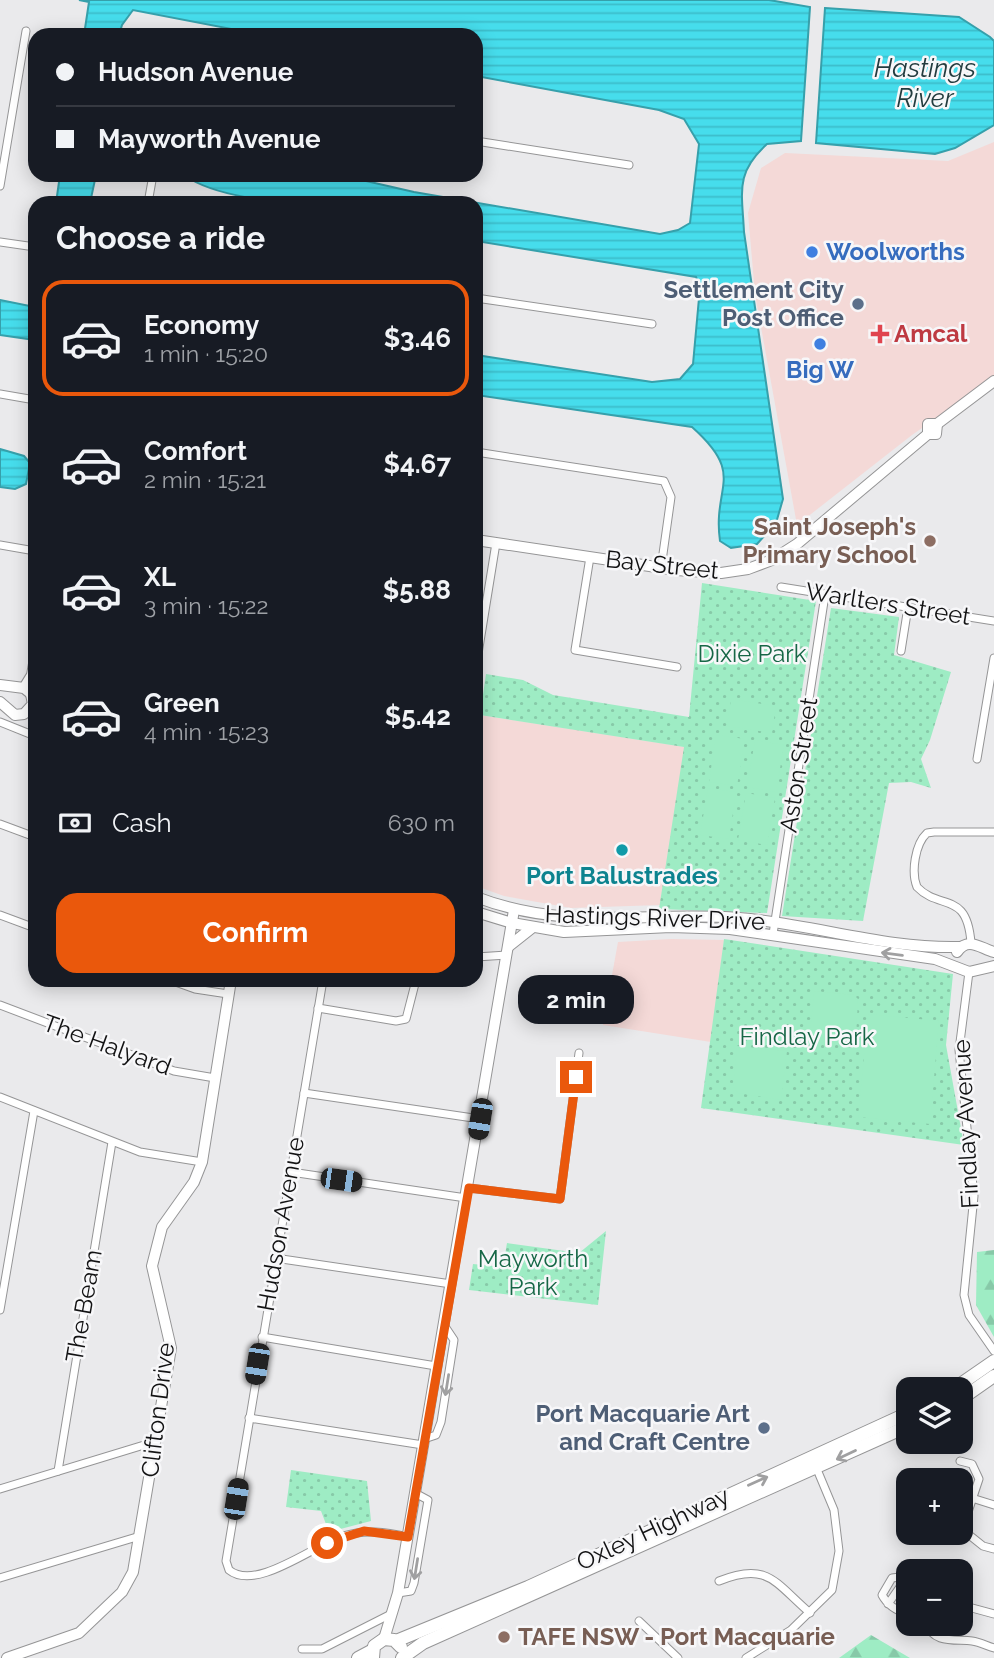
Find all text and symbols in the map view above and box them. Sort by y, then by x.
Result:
water label: Hastings River [874,53,976,113]
text: Hudson Avenue [98,57,293,87]
text: Mayworth Avenue [98,124,321,154]
text: Choose a ride [56,219,265,256]
place label: Woolworths [826,237,965,266]
marker: Woolworths [804,244,820,260]
place label: Settlement City Post Office [664,275,844,332]
marker: Settlement City Post Office [850,296,866,312]
icon: car [60,307,123,370]
text: Economy [144,310,259,340]
place label: Amcal [894,319,968,348]
text: $3.46 [384,323,451,353]
marker: Amcal [872,326,888,342]
marker: Big W [812,336,828,352]
text: 1 min · 15:20 [144,340,268,367]
place label: Big W [786,355,855,384]
icon: car [60,433,123,496]
text: Comfort [144,436,247,466]
text: $4.67 [383,449,451,479]
text: 2 min · 15:21 [144,466,266,493]
place label: Saint Joseph's Primary School [742,512,916,569]
marker: Saint Joseph's Primary School [922,533,938,549]
street label: Bay Street [604,544,720,585]
icon: car [60,559,123,622]
text: XL [144,562,176,592]
text: $5.88 [383,575,451,605]
street label: Warlters Street [804,576,973,631]
text: 3 min · 15:22 [144,592,268,619]
park label: Dixie Park [698,639,807,668]
icon: car [60,685,123,748]
text: Green [144,688,220,718]
street label: Aston Street [774,695,823,835]
text: $5.42 [385,701,451,731]
text: 4 min · 15:23 [144,718,269,745]
icon: cash [56,804,94,842]
text: Cash [112,808,172,838]
text: 630 m [388,809,455,836]
marker: Port Balustrades [614,842,630,858]
place label: Port Balustrades [526,861,718,890]
button: Confirm [56,893,455,973]
street label: Hastings River Drive [544,899,766,936]
one-way arrow [881,947,904,960]
callout: 2 min [518,976,634,1024]
text: 2 min [546,986,606,1013]
street label: The Halyard [39,1008,175,1081]
park label: Findlay Park [739,1022,875,1051]
street label: Findlay Avenue [947,1039,984,1209]
route end [560,1061,592,1093]
car [467,1097,494,1141]
street label: Hudson Avenue [251,1135,310,1313]
car [319,1167,364,1193]
park label: Mayworth Park [478,1244,588,1301]
street label: The Beam [59,1247,108,1365]
street label: Clifton Drive [135,1341,180,1479]
car [244,1342,271,1386]
one-way arrow [440,1373,453,1396]
map controls [896,1377,973,1636]
button: layers [896,1377,973,1454]
place label: Port Macquarie Art and Craft Centre [535,1399,750,1456]
marker: Port Macquarie Art and Craft Centre [756,1420,772,1436]
one-way arrow [836,1448,857,1462]
button: + [896,1468,973,1545]
one-way arrow [747,1474,768,1487]
car [223,1477,250,1521]
street label: Oxley Highway [572,1481,734,1577]
route start [311,1527,343,1559]
one-way arrow [409,1557,422,1580]
button: − [896,1559,973,1636]
place label: TAFE NSW - Port Macquarie [518,1622,835,1651]
marker: TAFE NSW - Port Macquarie [496,1629,512,1645]

